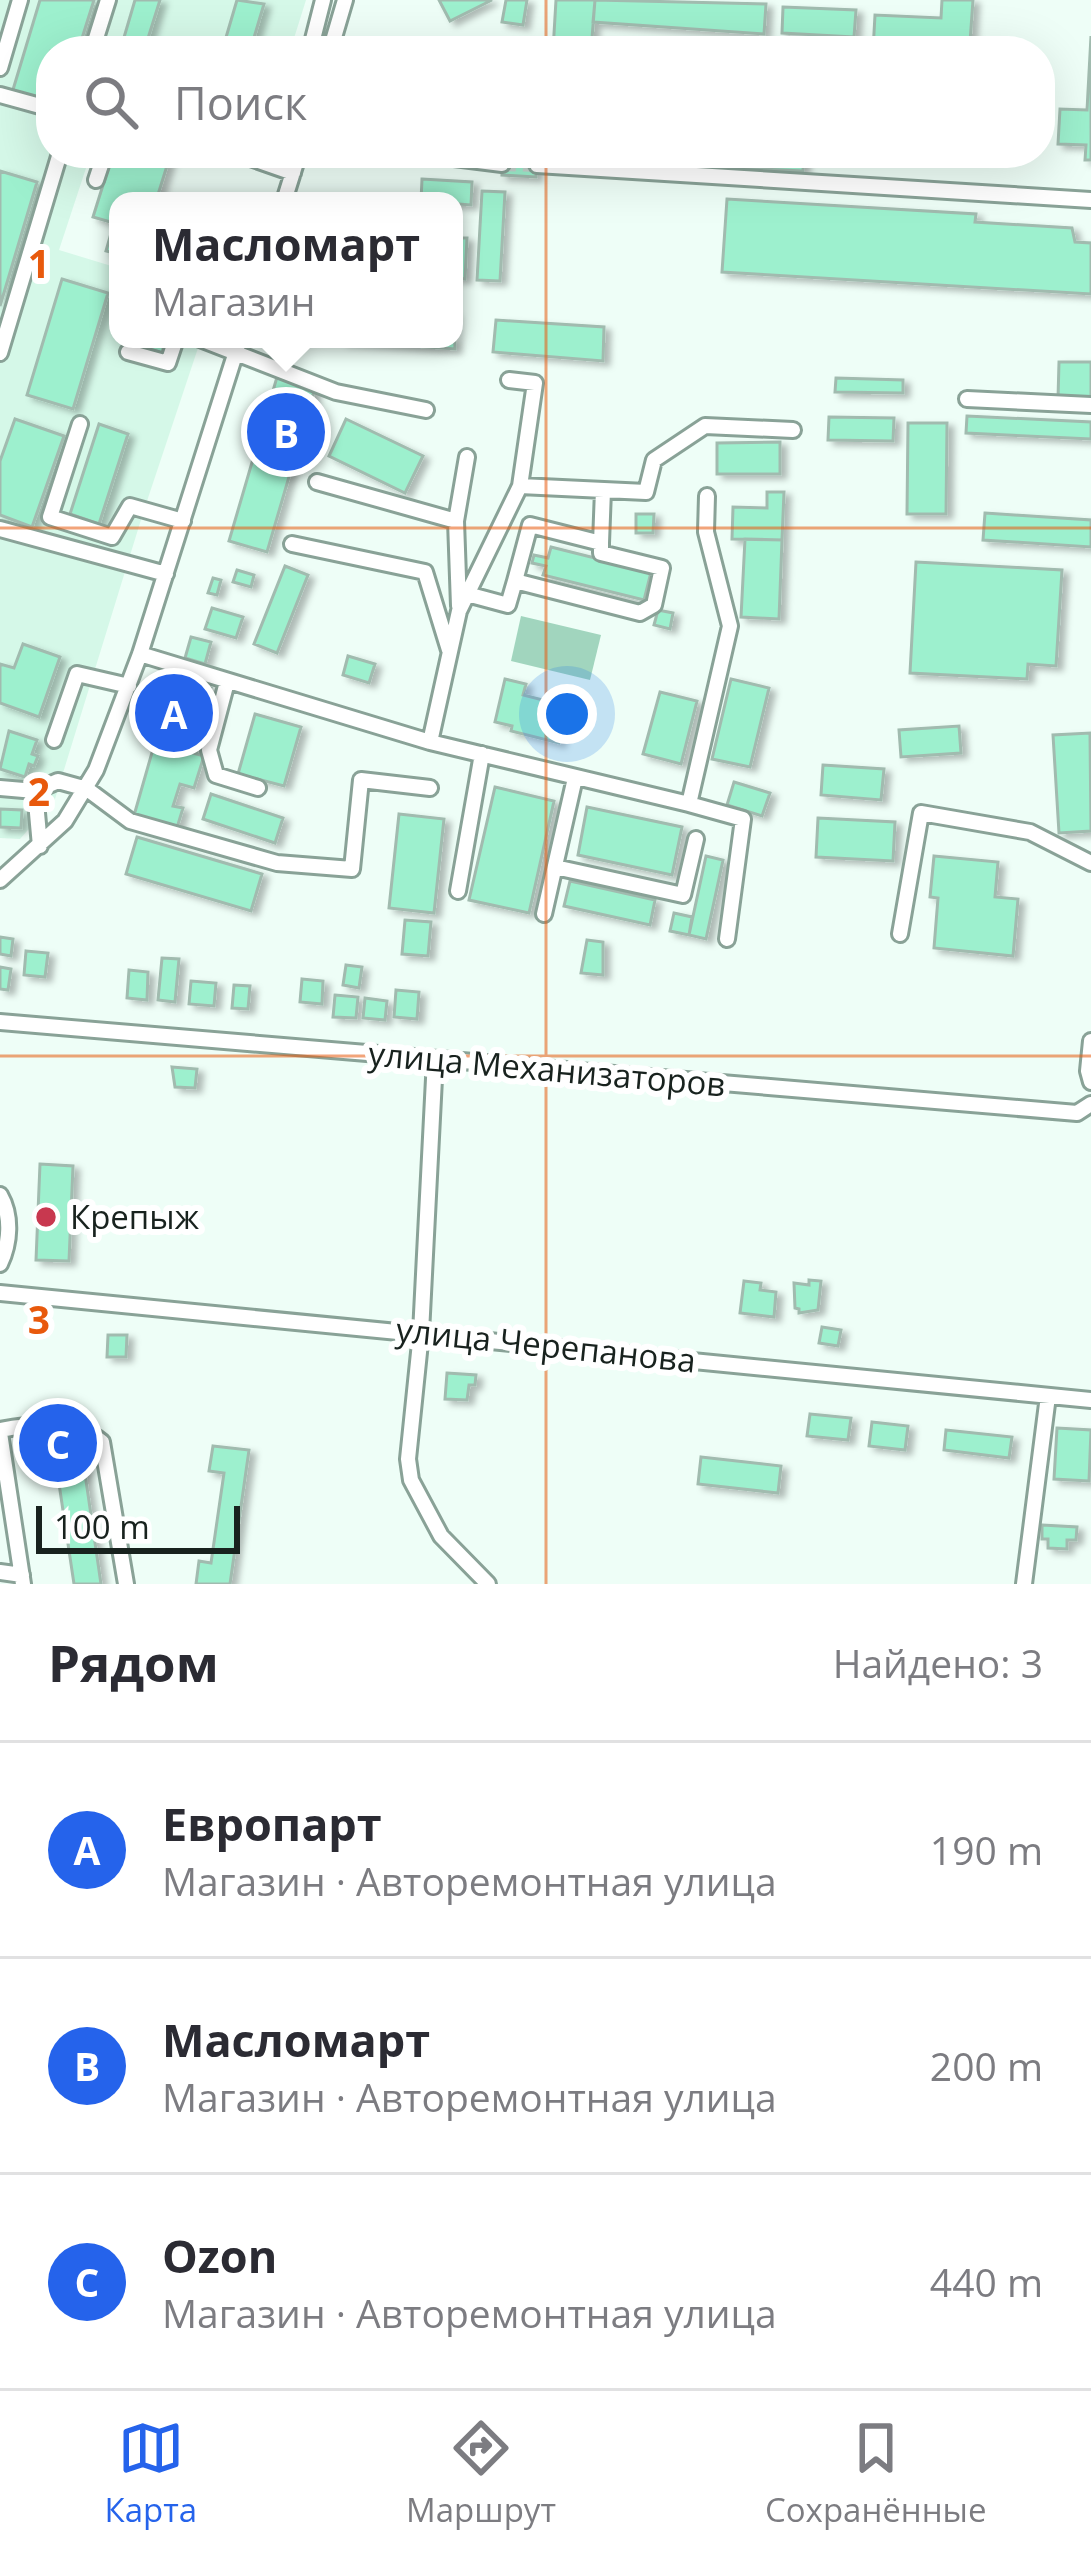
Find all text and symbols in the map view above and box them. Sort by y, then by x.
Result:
search box [36,36,1055,168]
icon: search [78,69,144,135]
text: Поиск [174,72,307,133]
popup [109,192,463,348]
text: Масломарт [152,213,420,274]
text: 1 [28,236,50,289]
text: Магазин [152,274,315,327]
pin: B [247,387,325,477]
pin: A [135,668,213,758]
your location [537,684,597,744]
text: 2 [28,764,50,817]
street label: улица Механизаторов [367,1030,727,1107]
place label: Крепыж [70,1194,200,1239]
marker: Крепыж [33,1204,59,1230]
text: 3 [28,1292,50,1345]
street label: улица Черепанова [394,1306,698,1383]
pin: C [19,1398,97,1488]
scale bar [36,1500,240,1553]
text: 100 m [54,1504,150,1549]
text: Рядом [48,1627,219,1697]
text: Найдено: 3 [833,1636,1043,1689]
text: Европарт [162,1793,382,1854]
text: A [74,1823,100,1876]
text: 190 m [930,1823,1043,1876]
text: Магазин · Авторемонтная улица [162,1854,777,1907]
text: Масломарт [162,2009,430,2070]
text: B [74,2039,100,2092]
text: 200 m [930,2039,1043,2092]
text: Магазин · Авторемонтная улица [162,2070,777,2123]
text: Ozon [162,2225,277,2286]
text: C [75,2255,99,2308]
text: 440 m [930,2255,1043,2308]
text: Магазин · Авторемонтная улица [162,2286,777,2339]
tab: Карта [105,2415,197,2532]
tab: Маршрут [406,2415,556,2532]
tab: Сохранённые [765,2415,986,2532]

